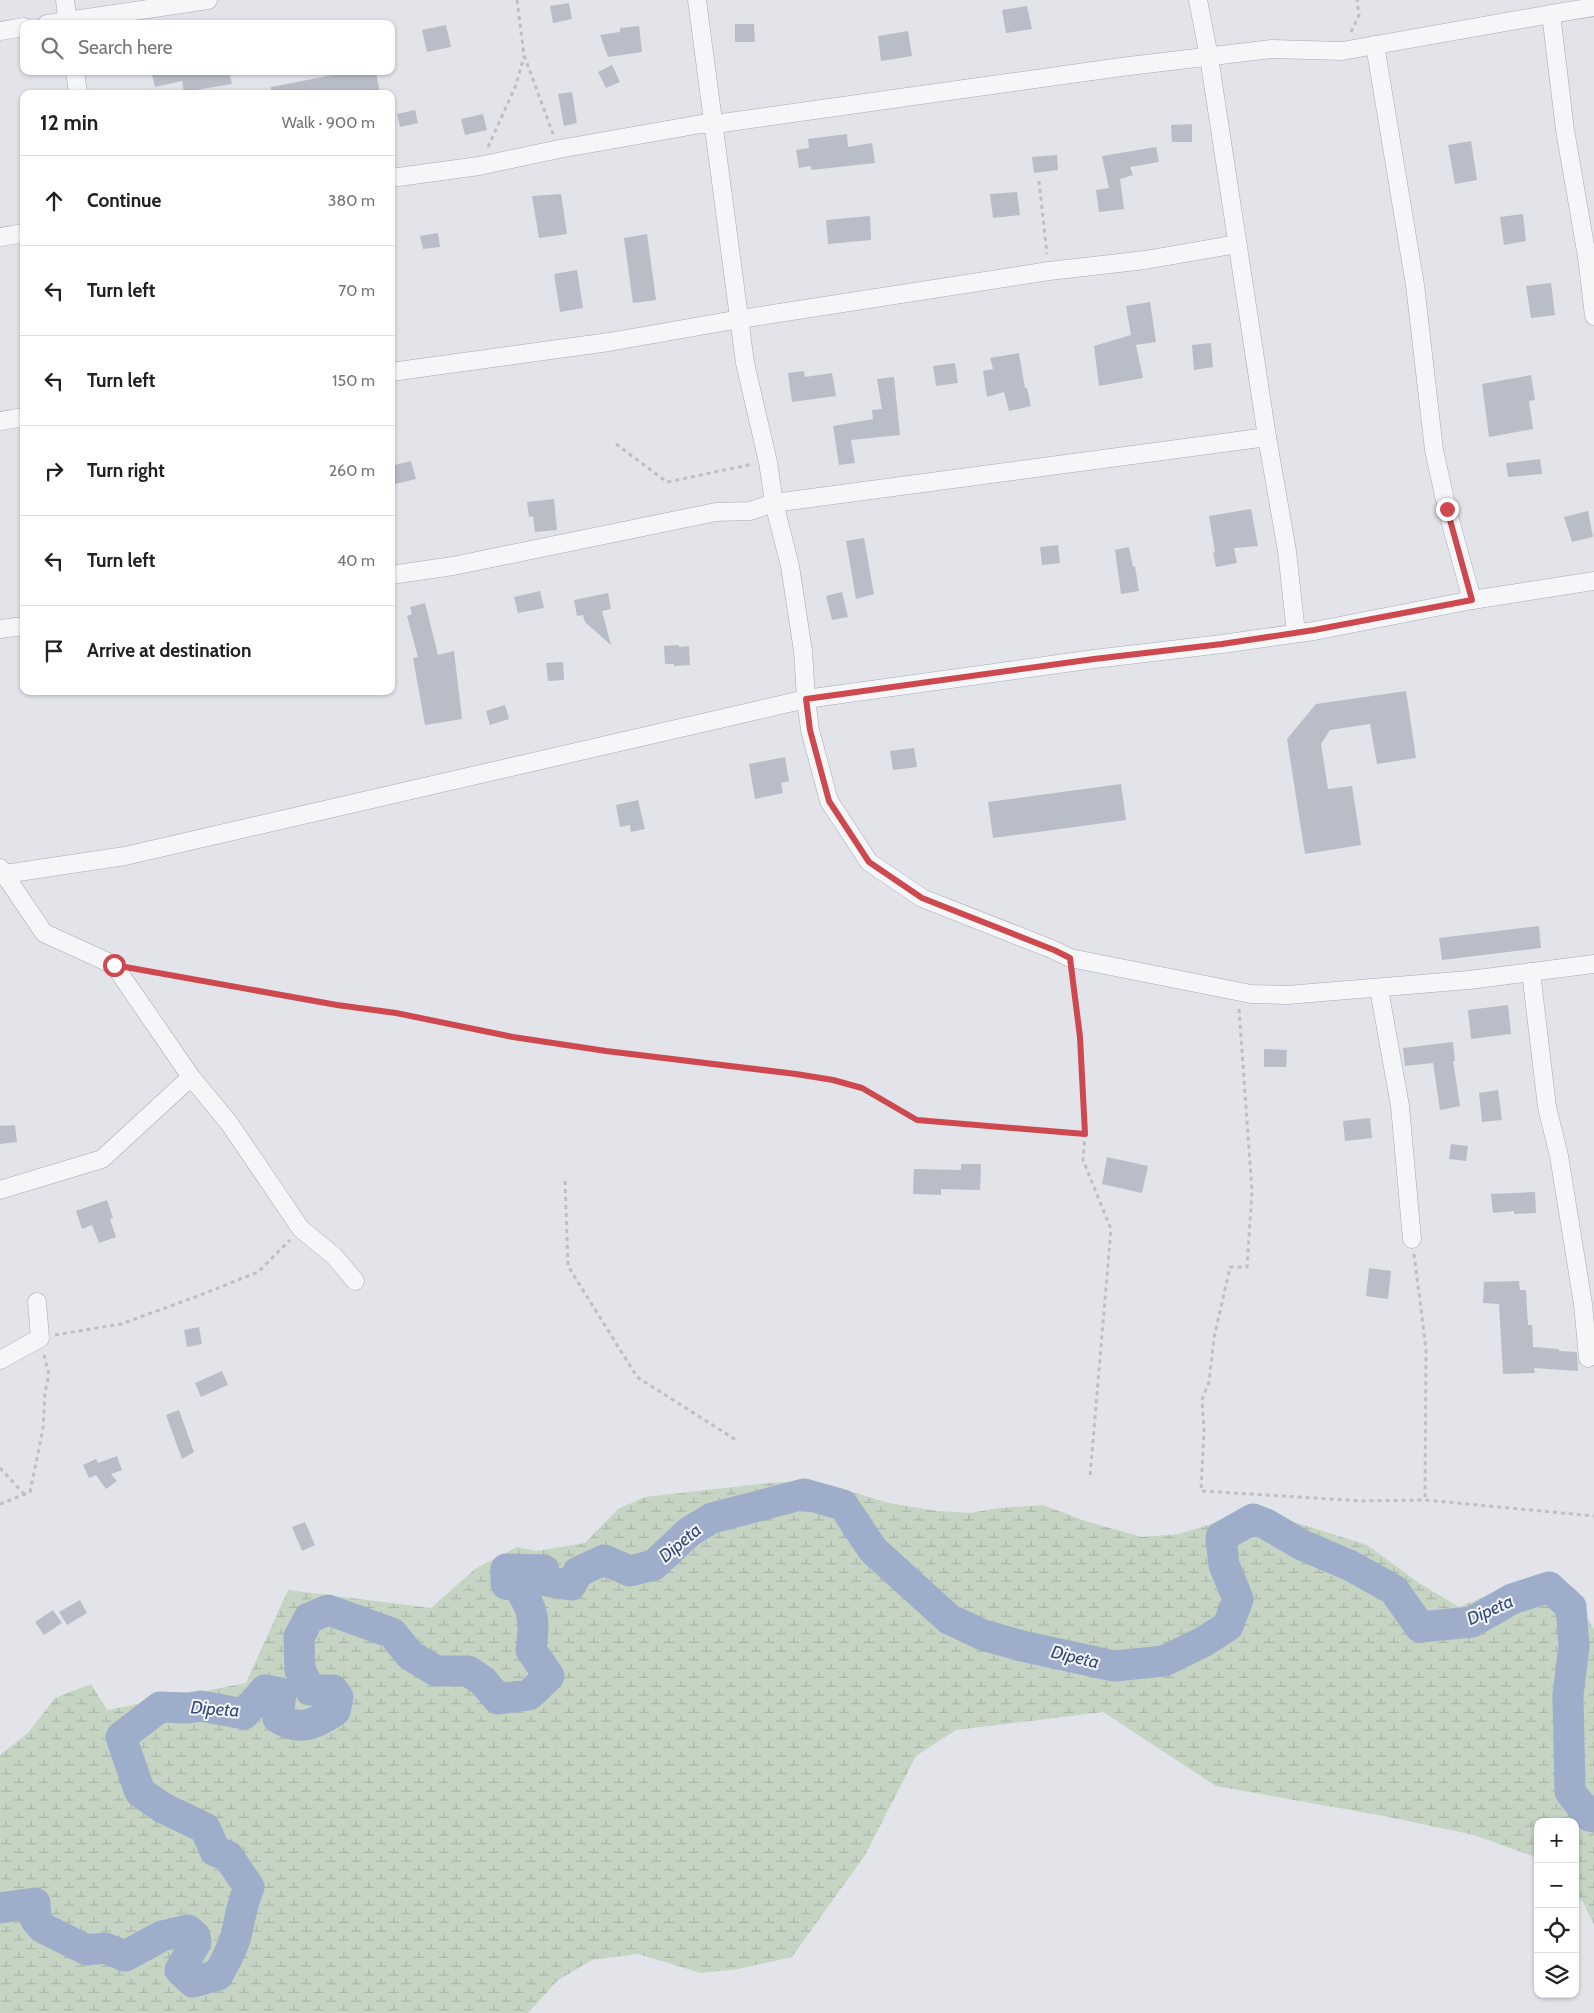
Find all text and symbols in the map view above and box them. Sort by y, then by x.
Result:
search box [20,20,395,75]
icon: search [38,34,66,62]
text: Search here [78,36,172,59]
text: 12 min [40,110,98,135]
text: Walk · 900 m [282,113,375,132]
icon: ahead [40,187,68,215]
text: Continue [87,189,161,212]
text: 380 m [328,191,375,210]
icon: left [40,277,68,305]
text: Turn left [87,279,155,302]
text: 70 m [338,281,375,300]
icon: left [40,367,68,395]
text: Turn left [87,369,155,392]
text: 150 m [332,371,375,390]
icon: right [40,457,68,485]
text: Turn right [87,459,165,482]
text: 260 m [329,461,375,480]
route end [1436,498,1459,521]
icon: left [40,547,68,575]
text: Turn left [87,549,155,572]
text: 40 m [337,551,375,570]
icon: arrive [40,637,68,665]
text: Arrive at destination [87,639,251,662]
route start [103,954,126,977]
water label: Dipeta [654,1519,706,1567]
water label: Dipeta [1463,1590,1517,1630]
water label: Dipeta [1049,1641,1101,1673]
water label: Dipeta [190,1696,240,1722]
map controls [1534,1818,1579,1998]
button: + [1534,1818,1579,1863]
button: − [1534,1863,1579,1908]
button: locate [1534,1908,1579,1953]
button: layers [1534,1953,1579,1998]

